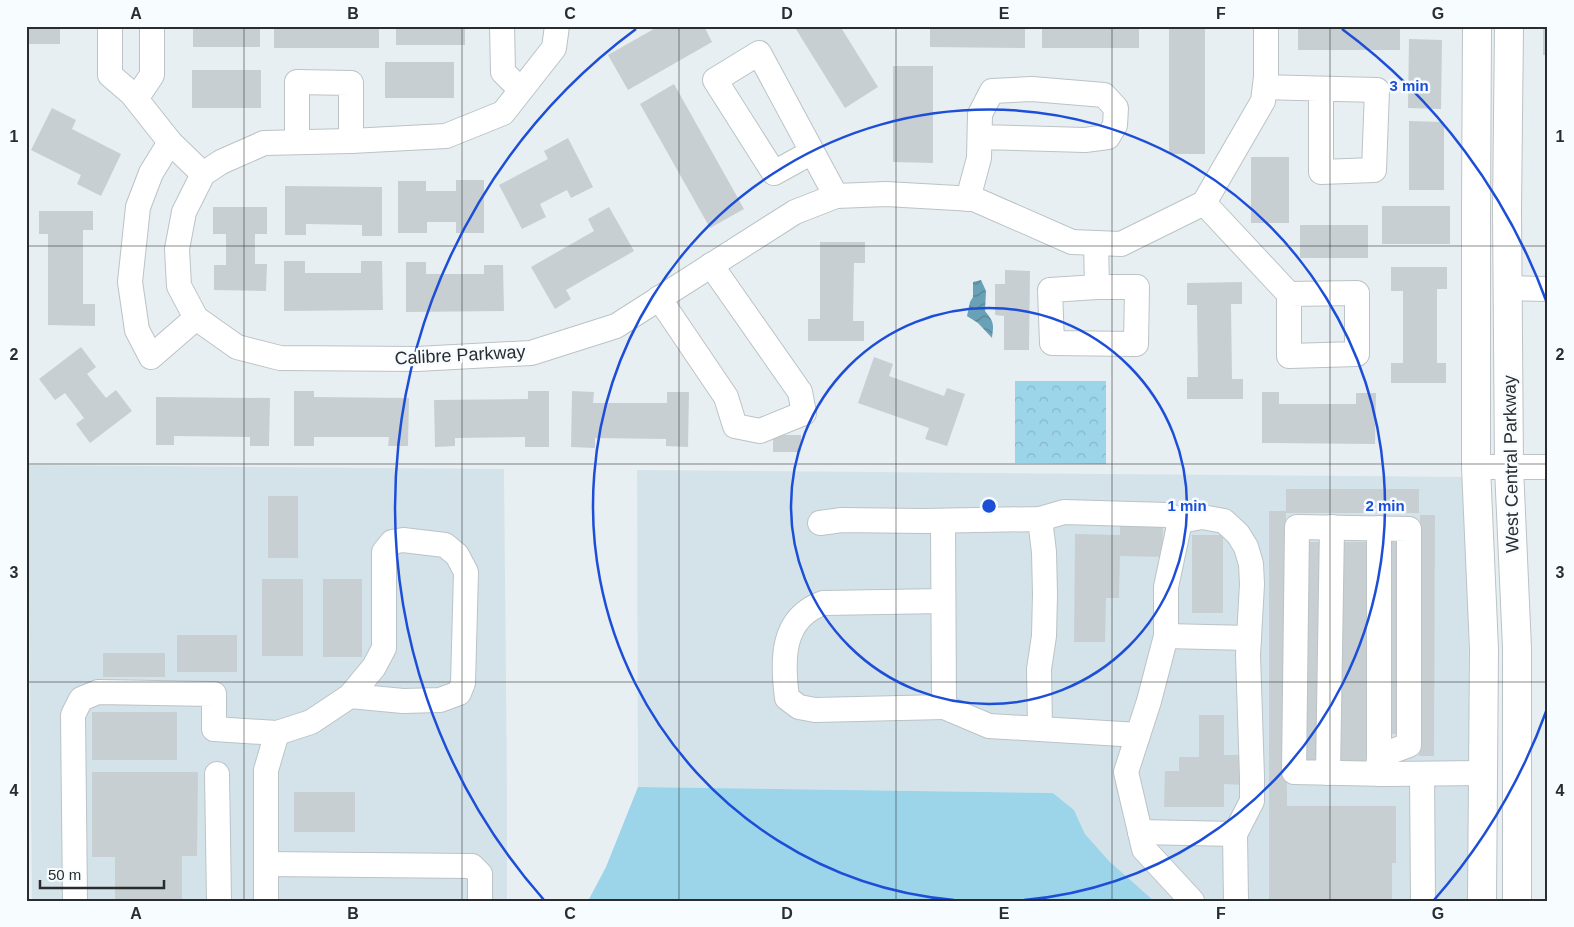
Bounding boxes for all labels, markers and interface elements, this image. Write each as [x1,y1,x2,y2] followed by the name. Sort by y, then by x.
[130,5,142,22] text: A
[347,5,359,22] text: B
[564,5,576,22] text: C
[781,5,793,22] text: D
[999,5,1010,22] text: E
[1216,5,1226,22] text: F
[1432,5,1444,22] text: G
[1389,77,1429,94] text: 3 min
[10,128,19,145] text: 1
[1556,128,1565,145] text: 1
[394,342,526,368] street label: Calibre Parkway
[10,346,19,363] text: 2
[1556,346,1565,363] text: 2
[1499,375,1523,553] street label: West Central Parkway
[980,497,998,515] centre of rings
[1167,497,1207,514] text: 1 min
[1365,497,1405,514] text: 2 min
[10,564,19,581] text: 3
[1556,564,1565,581] text: 3
[10,782,19,799] text: 4
[1556,782,1565,799] text: 4
[40,857,164,889] scale bar
[48,866,81,883] text: 50 m
[130,905,142,922] text: A
[347,905,359,922] text: B
[564,905,576,922] text: C
[781,905,793,922] text: D
[999,905,1010,922] text: E
[1216,905,1226,922] text: F
[1432,905,1444,922] text: G

